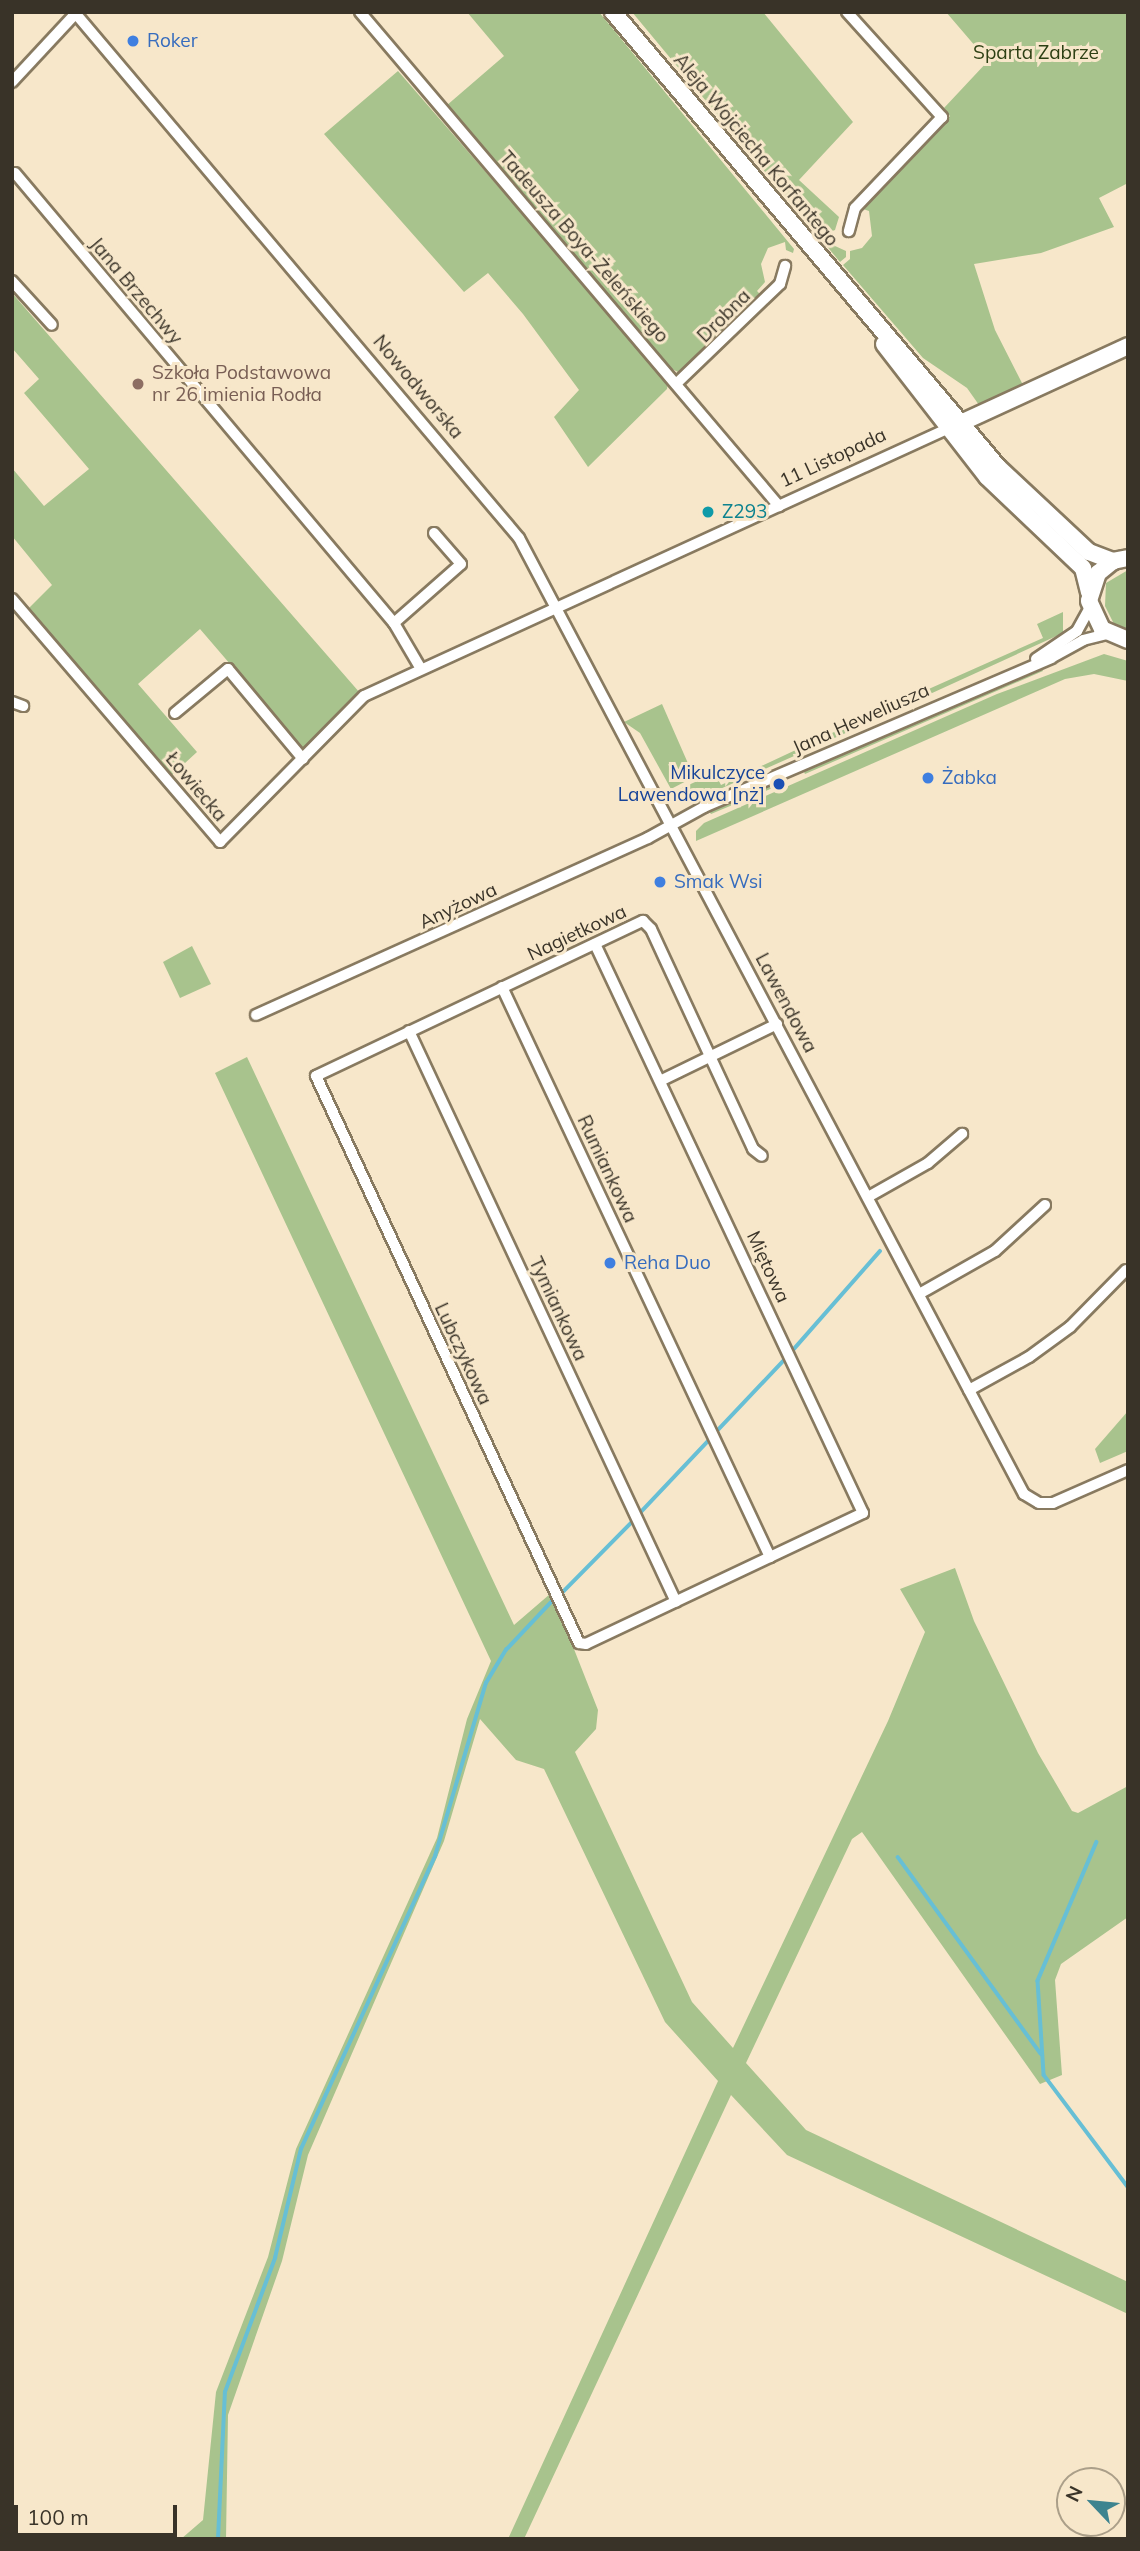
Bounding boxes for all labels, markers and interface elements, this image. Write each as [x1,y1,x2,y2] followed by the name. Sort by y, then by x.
[147,30,198,52] place label: Roker
[125,33,141,49] marker: Roker
[973,42,1099,64] park label: Sparta Zabrze
[669,49,843,251] street label: Aleja Wojciecha Korfantego
[495,147,673,347] street label: Tadeusza Boya-Żeleńskiego
[85,233,187,349] street label: Jana Brzechwy
[693,285,755,347] street label: Drobna
[368,331,468,443] street label: Nowodworska
[152,362,331,406] place label: Szkoła Podstawowa nr 26 imienia Rodła
[130,376,146,392] marker: Szkoła Podstawowa nr 26 imienia Rodła
[776,423,890,493] street label: 11 Listopada
[722,501,768,523] place label: Z293
[700,504,716,520] marker: Z293
[789,679,933,759] street label: Jana Heweliusza
[161,748,231,826] street label: Łowiecka
[618,762,765,806] place label: Mikulczyce Lawendowa [nż]
[942,767,997,789] place label: Żabka
[920,770,936,786] marker: Żabka
[771,776,787,792] marker: Mikulczyce Lawendowa [nż]
[674,871,763,893] place label: Smak Wsi
[652,874,668,890] marker: Smak Wsi
[416,878,500,934] street label: Anyżowa
[524,900,630,966] street label: Nagietkowa
[750,949,822,1057] street label: Lawendowa
[572,1112,642,1226] street label: Rumiankowa
[742,1228,794,1306] street label: Miętowa
[624,1252,711,1274] place label: Reha Duo
[524,1253,592,1365] street label: Tymiankowa
[602,1255,618,1271] marker: Reha Duo
[429,1299,497,1409] street label: Lubczykowa
[1056,2467,1126,2537] north arrow
[1060,2482,1088,2505] text: N
[18,2492,180,2536] scale bar
[27,2504,89,2530] text: 100 m

